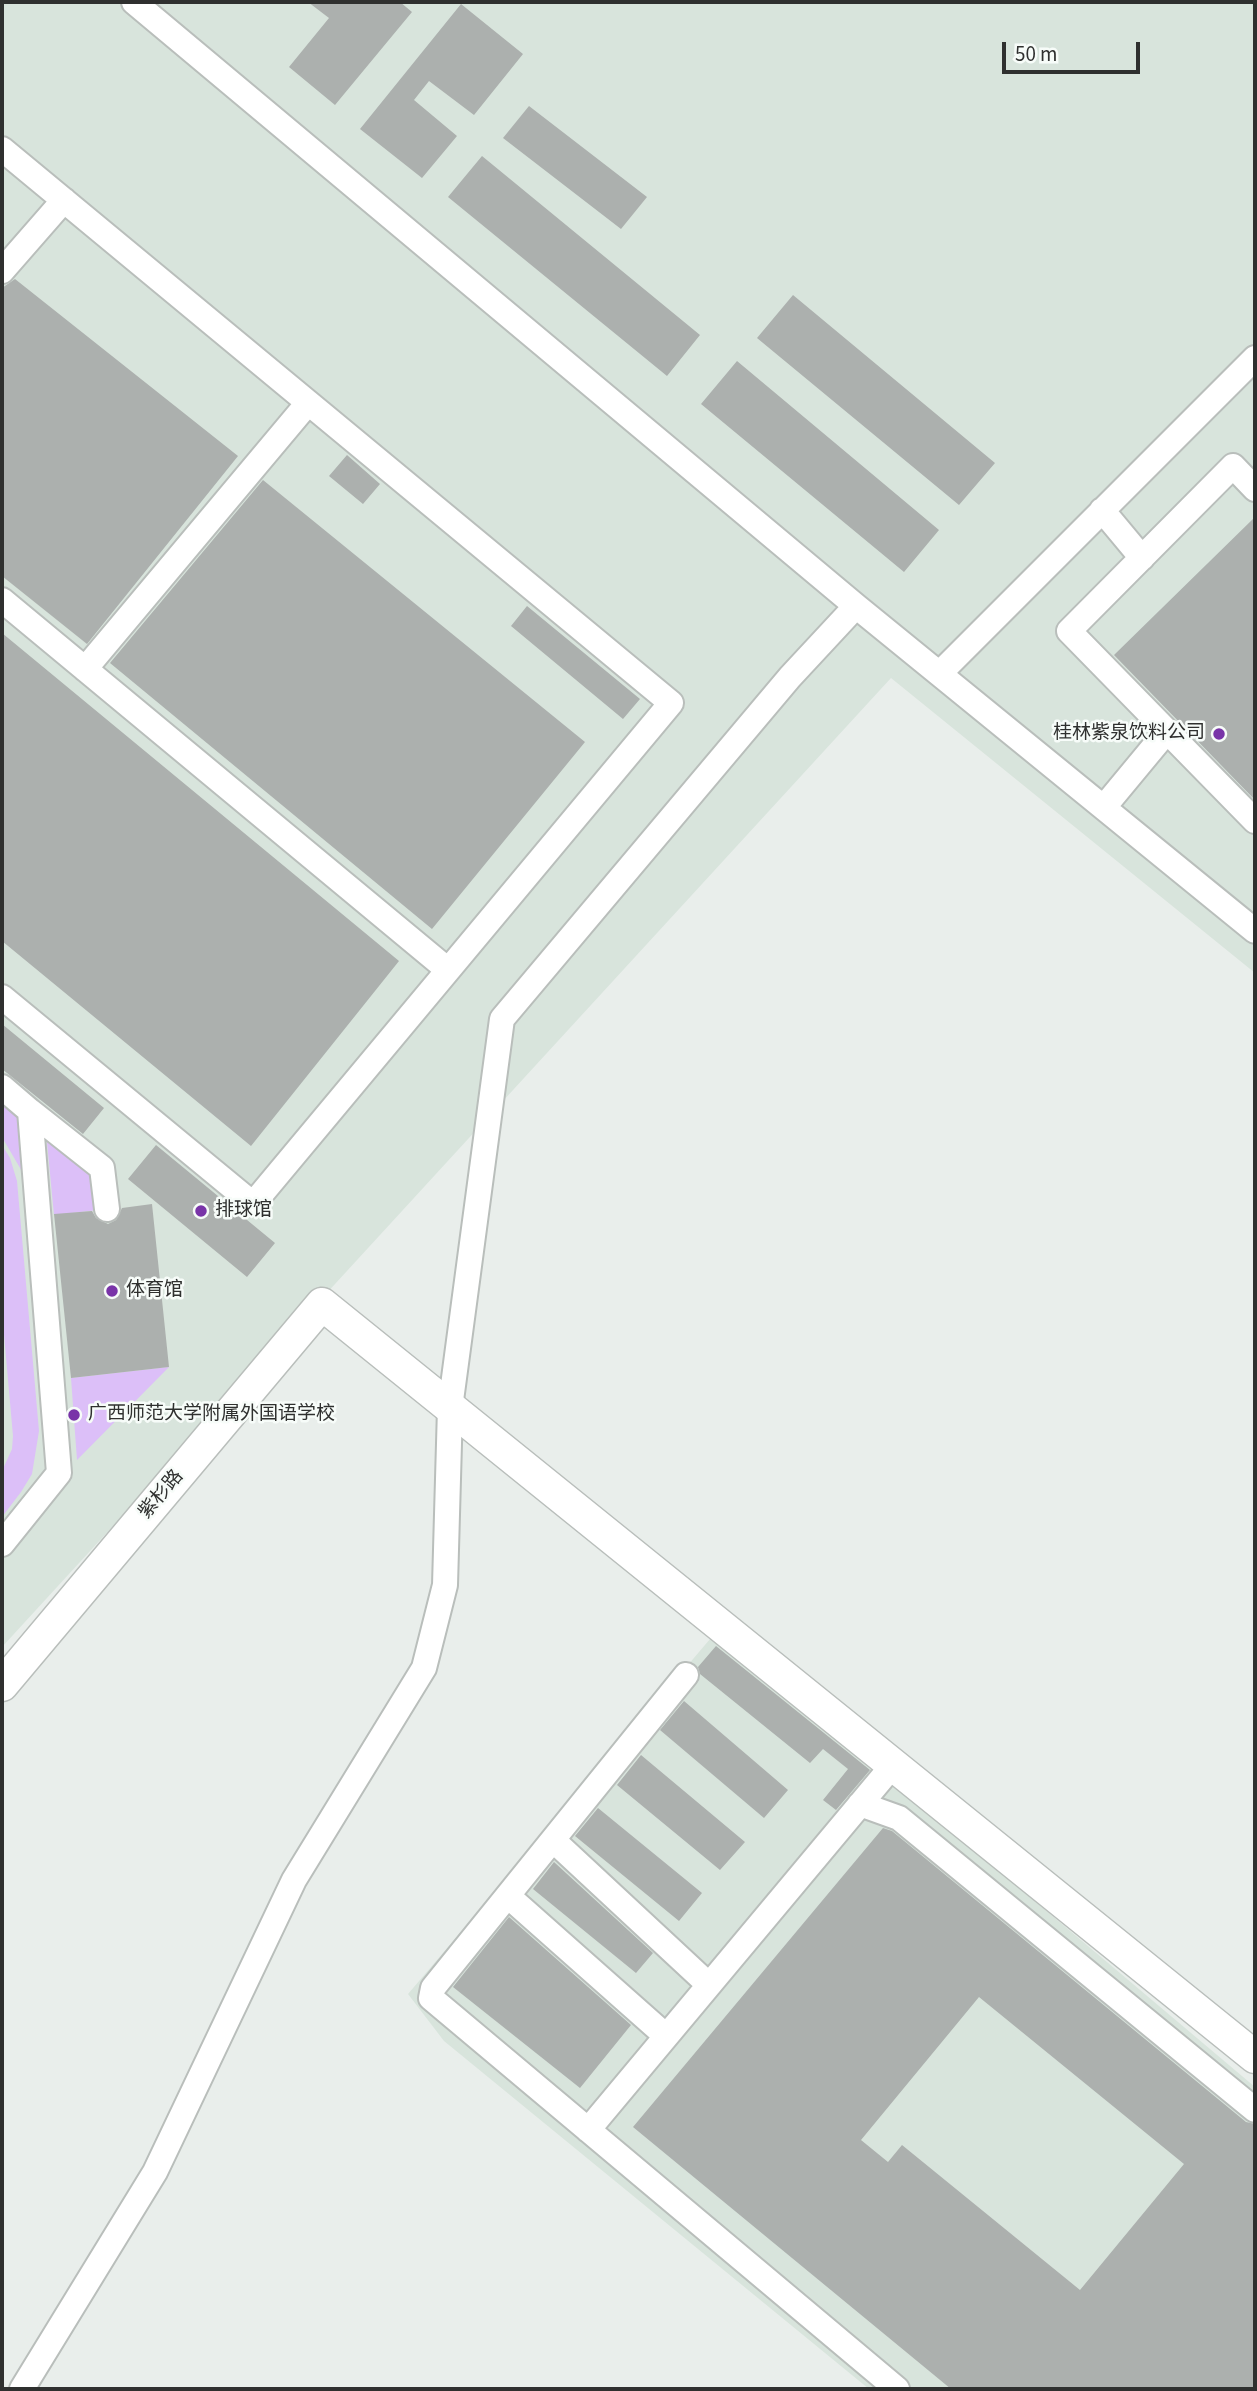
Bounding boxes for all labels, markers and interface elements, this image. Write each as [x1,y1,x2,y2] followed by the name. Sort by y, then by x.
[1005,28,1143,72] scale bar
[1015,39,1057,69] text: 50 m
[1053,723,1205,745] place label: 桂林紫泉饮料公司
[1211,726,1227,742] marker: 桂林紫泉饮料公司
[215,1200,272,1222] place label: 排球馆
[193,1203,209,1219] marker: 排球馆
[126,1280,183,1302] place label: 体育馆
[104,1283,120,1299] marker: 体育馆
[88,1404,335,1426] place label: 广西师范大学附属外国语学校
[66,1407,82,1423] marker: 广西师范大学附属外国语学校
[135,1466,189,1524] street label: 紫杉路

